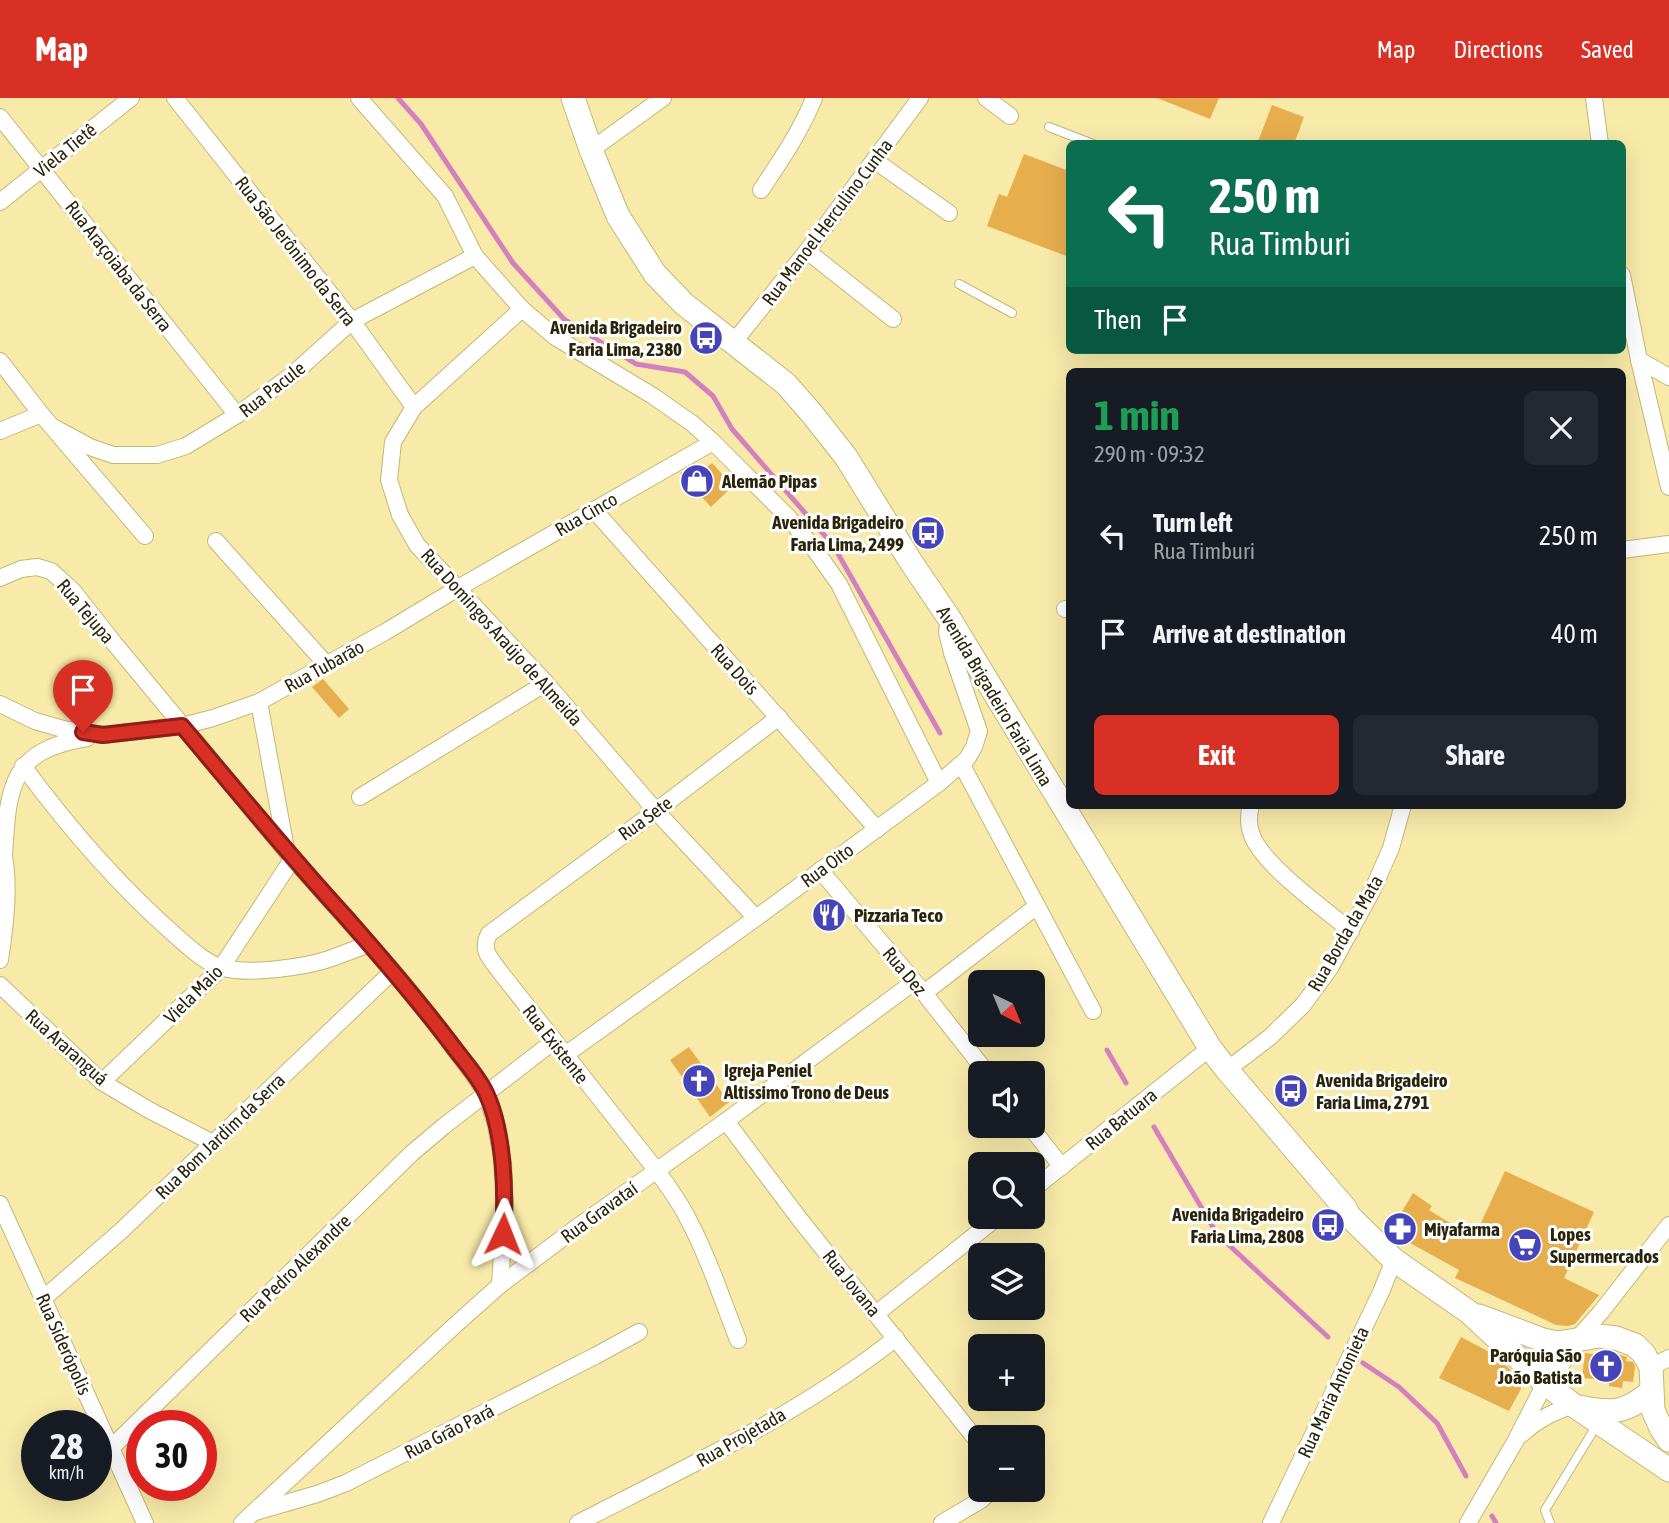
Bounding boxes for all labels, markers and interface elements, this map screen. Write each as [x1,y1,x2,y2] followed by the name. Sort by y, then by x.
[35,30,88,68] text: Map
[1377,36,1415,63] text: Map
[1453,36,1543,63] text: Directions
[1581,36,1634,63] text: Saved
[29,118,101,182] street label: Viela Tietê
[757,134,897,310] street label: Rua Manoel Herculino Cunha
[1209,167,1320,223] text: 250 m
[1094,168,1185,259] icon: left
[231,172,361,330] street label: Rua São Jerônimo da Serra
[61,196,177,336] street label: Rua Araçoiaba da Serra
[1209,225,1351,262] text: Rua Timburi
[1156,301,1194,339] icon: arrive
[1094,305,1142,335] text: Then
[549,316,682,360] place label: Avenida Brigadeiro Faria Lima, 2380
[687,319,725,357] bus stop icon: Avenida Brigadeiro Faria Lima, 2380
[235,356,309,422] street label: Rua Pacule
[1094,391,1180,439] text: 1 min
[1524,391,1598,465] button: close
[1094,441,1205,467] text: 290 m · 09:32
[678,462,716,500] shop icon: Alemão Pipas
[721,470,817,492] place label: Alemão Pipas
[551,487,621,541] street label: Rua Cinco
[1153,508,1233,538] text: Turn left
[771,511,904,555] place label: Avenida Brigadeiro Faria Lima, 2499
[909,514,947,552] bus stop icon: Avenida Brigadeiro Faria Lima, 2499
[1094,517,1132,555] icon: left
[1539,521,1598,551] text: 250 m
[1153,538,1255,564] text: Rua Timburi
[417,544,587,730] street label: Rua Domingos Araújo de Almeida
[53,574,119,648] street label: Rua Tejupa
[932,602,1058,790] street label: Avenida Brigadeiro Faria Lima
[1094,615,1132,653] icon: arrive
[1153,619,1346,649] text: Arrive at destination
[1551,619,1598,649] text: 40 m
[280,635,368,697] street label: Rua Tubarão
[706,639,764,699] street label: Rua Dois
[53,660,113,732] pin
[64,671,102,709] icon: arrive
[1094,715,1339,795] button: Exit
[1353,715,1598,795] button: Share
[614,791,676,845] street label: Rua Sete
[796,838,858,891] street label: Rua Oito
[1303,871,1387,995] street label: Rua Borda da Mata
[810,896,848,934] restaurant icon: Pizzaria Teco
[854,904,943,926] place label: Pizzaria Teco
[879,942,932,1000] street label: Rua Dez
[159,960,227,1028] street label: Viela Maio
[968,970,1045,1046] north arrow
[968,970,1045,1502] map controls
[518,1000,594,1088] street label: Rua Existente
[21,1004,113,1090] street label: Rua Araranguá
[723,1059,889,1103] place label: Igreja Peniel Altissimo Trono de Deus
[968,1061,1045,1138] button: sound
[680,1062,718,1100] church icon: Igreja Peniel Altissimo Trono de Deus
[151,1069,289,1203] street label: Rua Bom Jardim da Serra
[1315,1069,1448,1113] place label: Avenida Brigadeiro Faria Lima, 2791
[1272,1072,1310,1110] bus stop icon: Avenida Brigadeiro Faria Lima, 2791
[1081,1084,1161,1154] street label: Rua Batuara
[968,1152,1045,1229] button: search
[556,1177,642,1247] street label: Rua Gravataí
[466,1197,540,1271] position arrow
[1171,1203,1304,1247] place label: Avenida Brigadeiro Faria Lima, 2808
[1309,1206,1347,1244] bus stop icon: Avenida Brigadeiro Faria Lima, 2808
[235,1210,355,1326] street label: Rua Pedro Alexandre
[1381,1210,1419,1248] pharmacy icon: Miyafarma
[1424,1218,1500,1240] place label: Miyafarma
[1550,1223,1659,1267] place label: Lopes Supermercados
[1506,1226,1544,1264] supermarket icon: Lopes Supermercados
[968,1243,1045,1320] button: layers
[818,1245,886,1321] street label: Rua Jovana
[32,1290,96,1398] street label: Rua Siderópolis
[1293,1323,1373,1461] street label: Rua Maria Antonieta
[968,1334,1045,1411] button: +
[1490,1344,1582,1388] place label: Paróquia São João Batista
[1587,1347,1625,1385] church icon: Paróquia São João Batista
[401,1399,497,1463] street label: Rua Grão Pará
[693,1403,789,1471] street label: Rua Projetada
[126,1410,217,1501] speed limit sign: 30
[968,1425,1045,1502] button: −
[50,1426,83,1466] text: 28
[49,1462,84,1483] text: km/h

